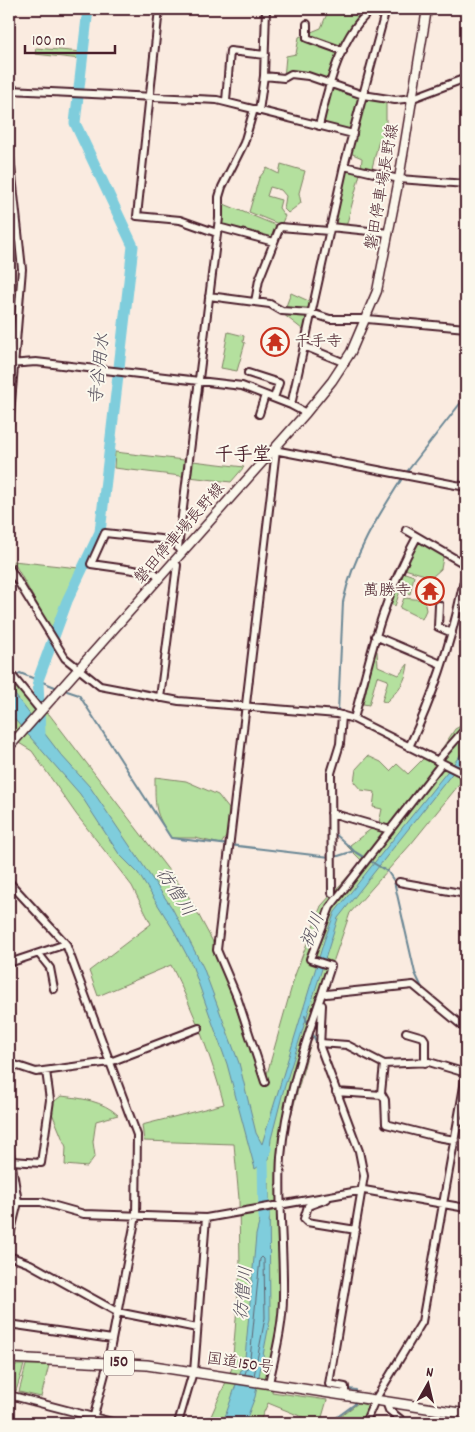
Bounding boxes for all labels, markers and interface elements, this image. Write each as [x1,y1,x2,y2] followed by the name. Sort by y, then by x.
[25,22,115,54] scale bar
[32,31,65,53] text: 100 m
[361,122,405,252] street label: 磐田停車場長野線
[260,327,290,357] temple icon: 千手寺
[294,331,342,354] place label: 千手寺
[85,332,117,406] water label: 寺谷用水
[214,443,272,470] district label: 千手堂
[129,478,231,590] street label: 磐田停車場長野線
[415,576,445,606] temple icon: 萬勝寺
[363,580,411,603] place label: 萬勝寺
[149,864,199,922] water label: 彷僧川
[296,910,332,952] water label: 祝川
[230,1265,260,1321] water label: 彷僧川
[205,1348,275,1380] street label: 国道150号
[104,1350,134,1376] road number: 150
[402,1360,452,1410] north arrow
[425,1363,434,1384] text: N

